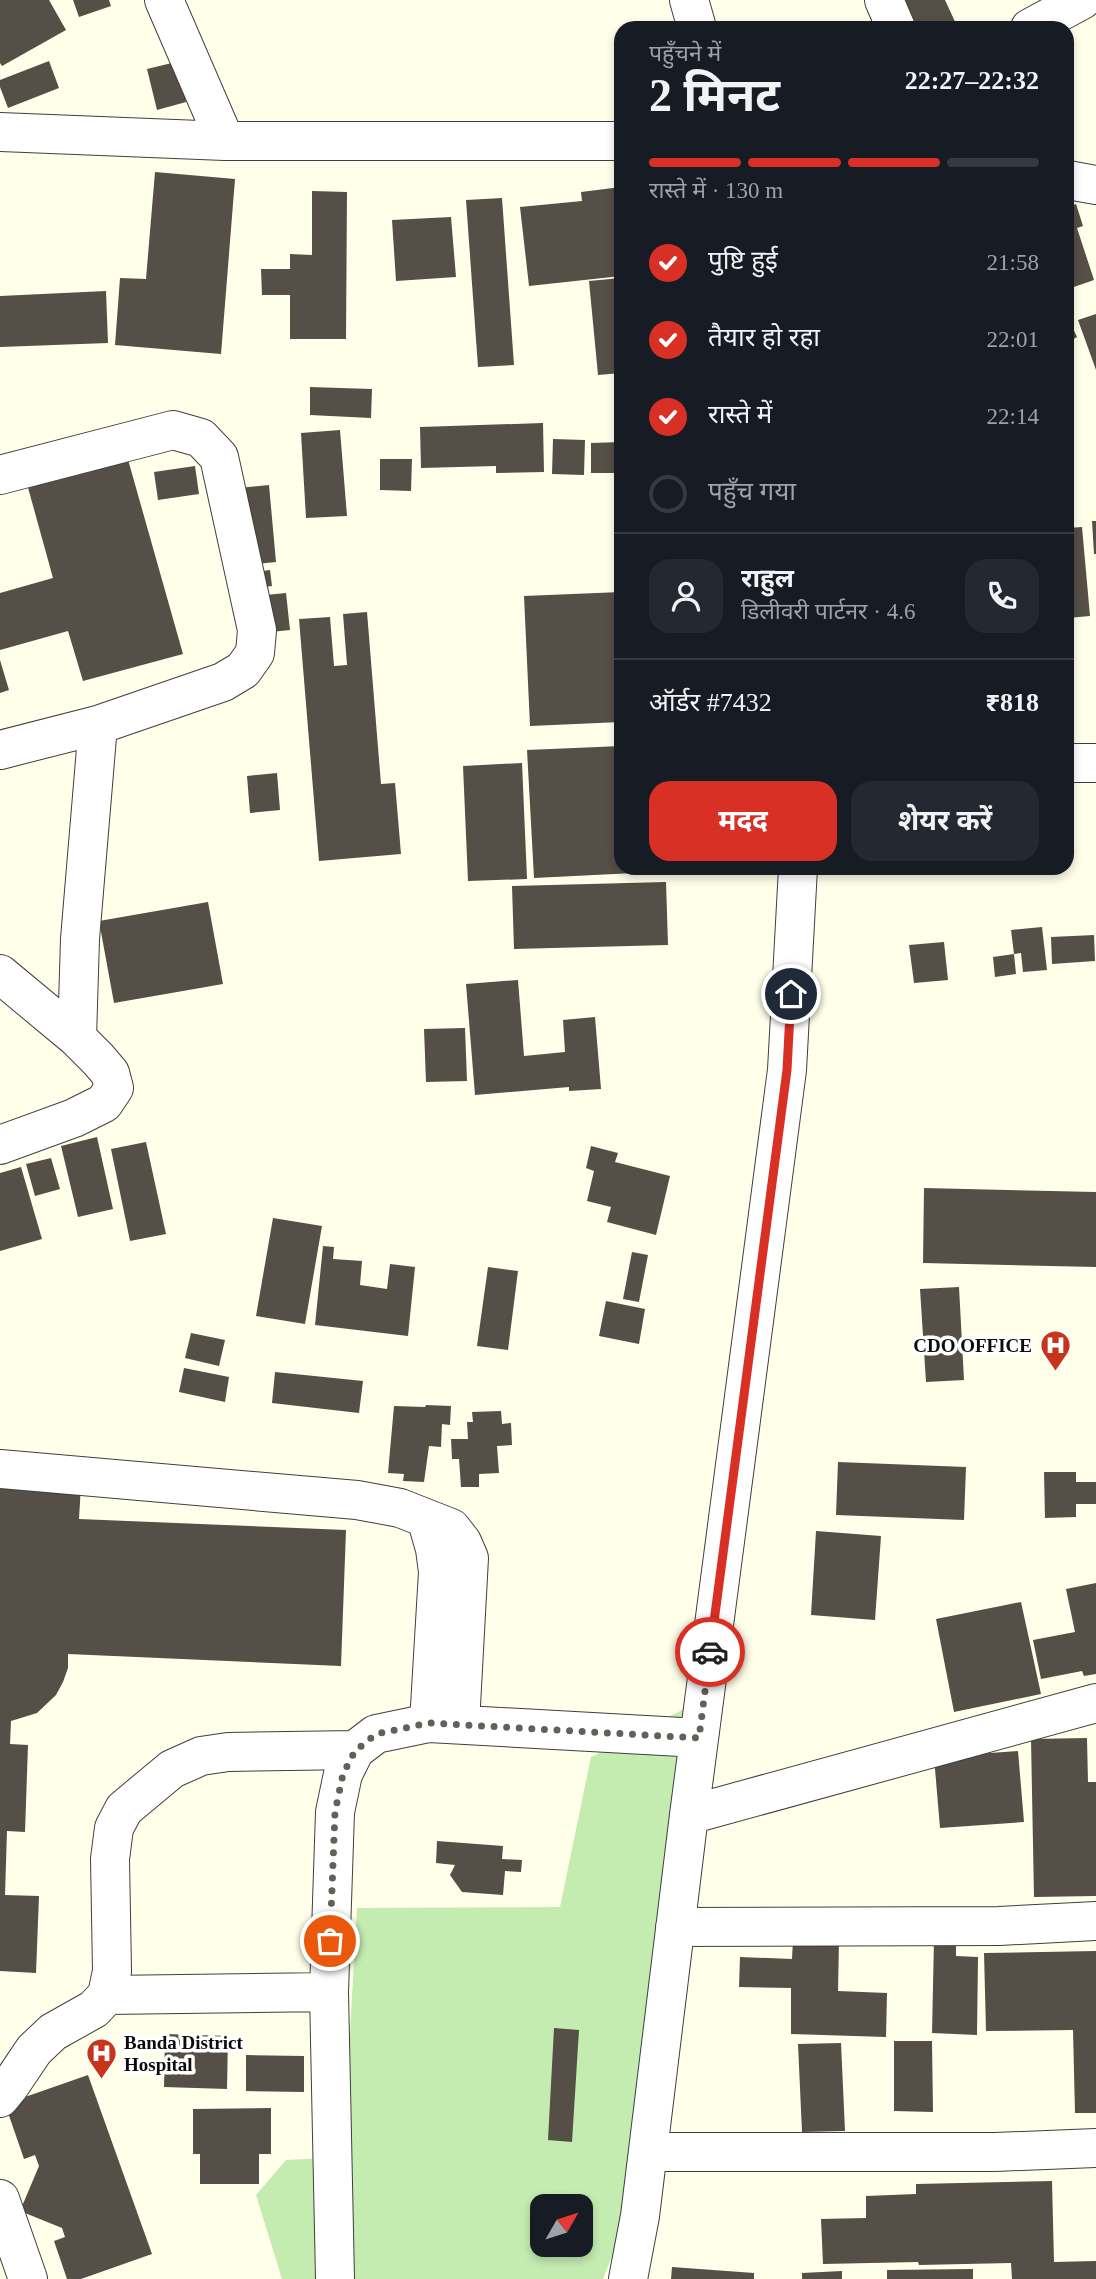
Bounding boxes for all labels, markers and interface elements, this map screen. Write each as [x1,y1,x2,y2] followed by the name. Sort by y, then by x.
[649,41,721,66] text: पहुँचने में
[905,66,1039,95] text: 22:27–22:32
[649,70,780,121] text: 2 मिनट
[649,178,783,203] text: रास्ते में · 130 m
[649,244,687,282] icon: check
[708,246,778,275] text: पुष्टि हुई
[987,250,1039,275] text: 21:58
[649,321,687,359] icon: check
[708,323,820,352] text: तैयार हो रहा
[987,327,1039,352] text: 22:01
[649,398,687,436] icon: check
[708,400,772,429] text: रास्ते में
[987,404,1039,429] text: 22:14
[708,477,796,506] text: पहुँच गया
[649,559,723,633] button: person
[965,559,1039,633] button: phone
[741,564,794,593] text: राहुल
[741,599,915,624] text: डिलीवरी पार्टनर · 4.6
[649,688,772,717] text: ऑर्डर #7432
[985,688,1039,717] text: ₹818
[649,781,837,861] button: मदद
[851,781,1039,861] button: शेयर करें
[761,964,821,1024] pin
[772,975,810,1013] icon: home
[1038,1328,1072,1372] hospital icon: CDO OFFICE
[913,1335,1032,1356] place label: CDO OFFICE
[675,1617,745,1687] courier
[691,1633,729,1671] icon: car
[300,1911,360,1971] pin
[311,1922,349,1960] icon: bag
[124,2032,243,2075] place label: Banda District Hospital
[84,2036,118,2080] hospital icon: Banda District Hospital
[530,2194,593,2258] north arrow
[530,2194,593,2257] map controls

